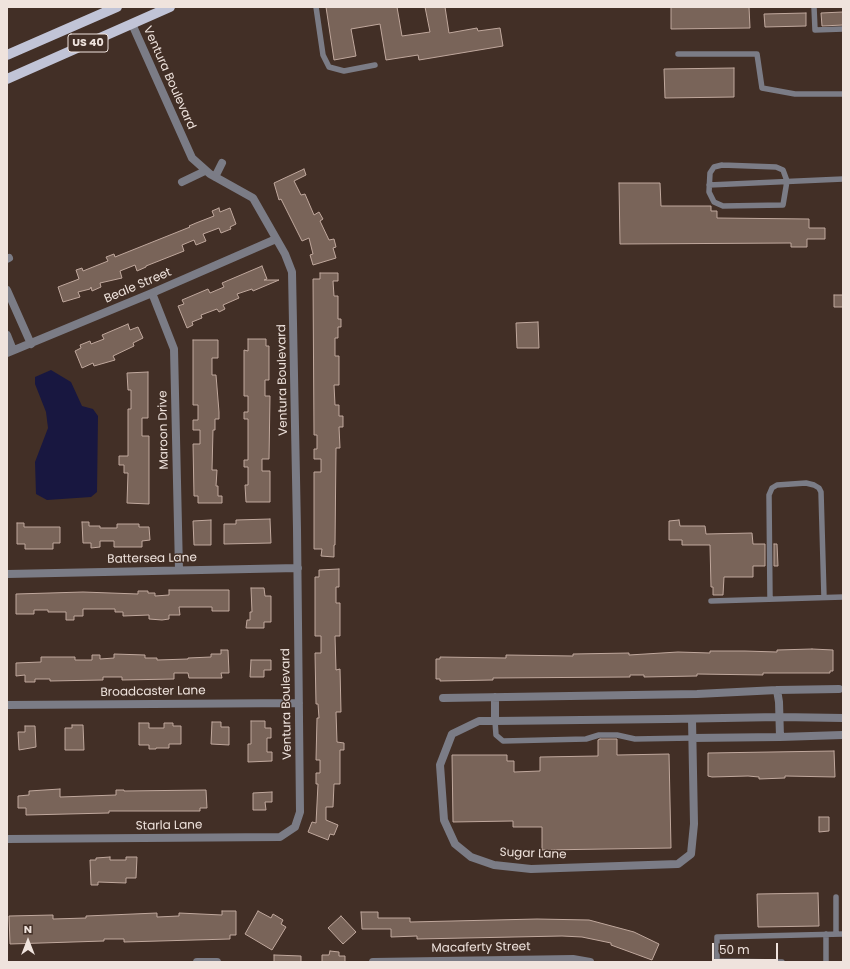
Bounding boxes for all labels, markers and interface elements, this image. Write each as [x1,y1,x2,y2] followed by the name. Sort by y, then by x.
[140,24,198,132] street label: Ventura Boulevard
[68,34,108,52] road number: US 40
[102,265,174,307] street label: Beale Street
[275,324,291,436] street label: Ventura Boulevard
[156,390,172,470] street label: Maroon Drive
[107,551,197,567] street label: Battersea Lane
[279,648,295,760] street label: Ventura Boulevard
[100,684,206,700] street label: Broadcaster Lane
[136,818,202,834] street label: Starla Lane
[499,846,567,862] street label: Sugar Lane
[8,921,48,961] north arrow
[24,921,32,937] text: N
[714,935,780,961] scale bar
[431,940,531,956] street label: Macaferty Street
[719,941,750,958] text: 50 m

